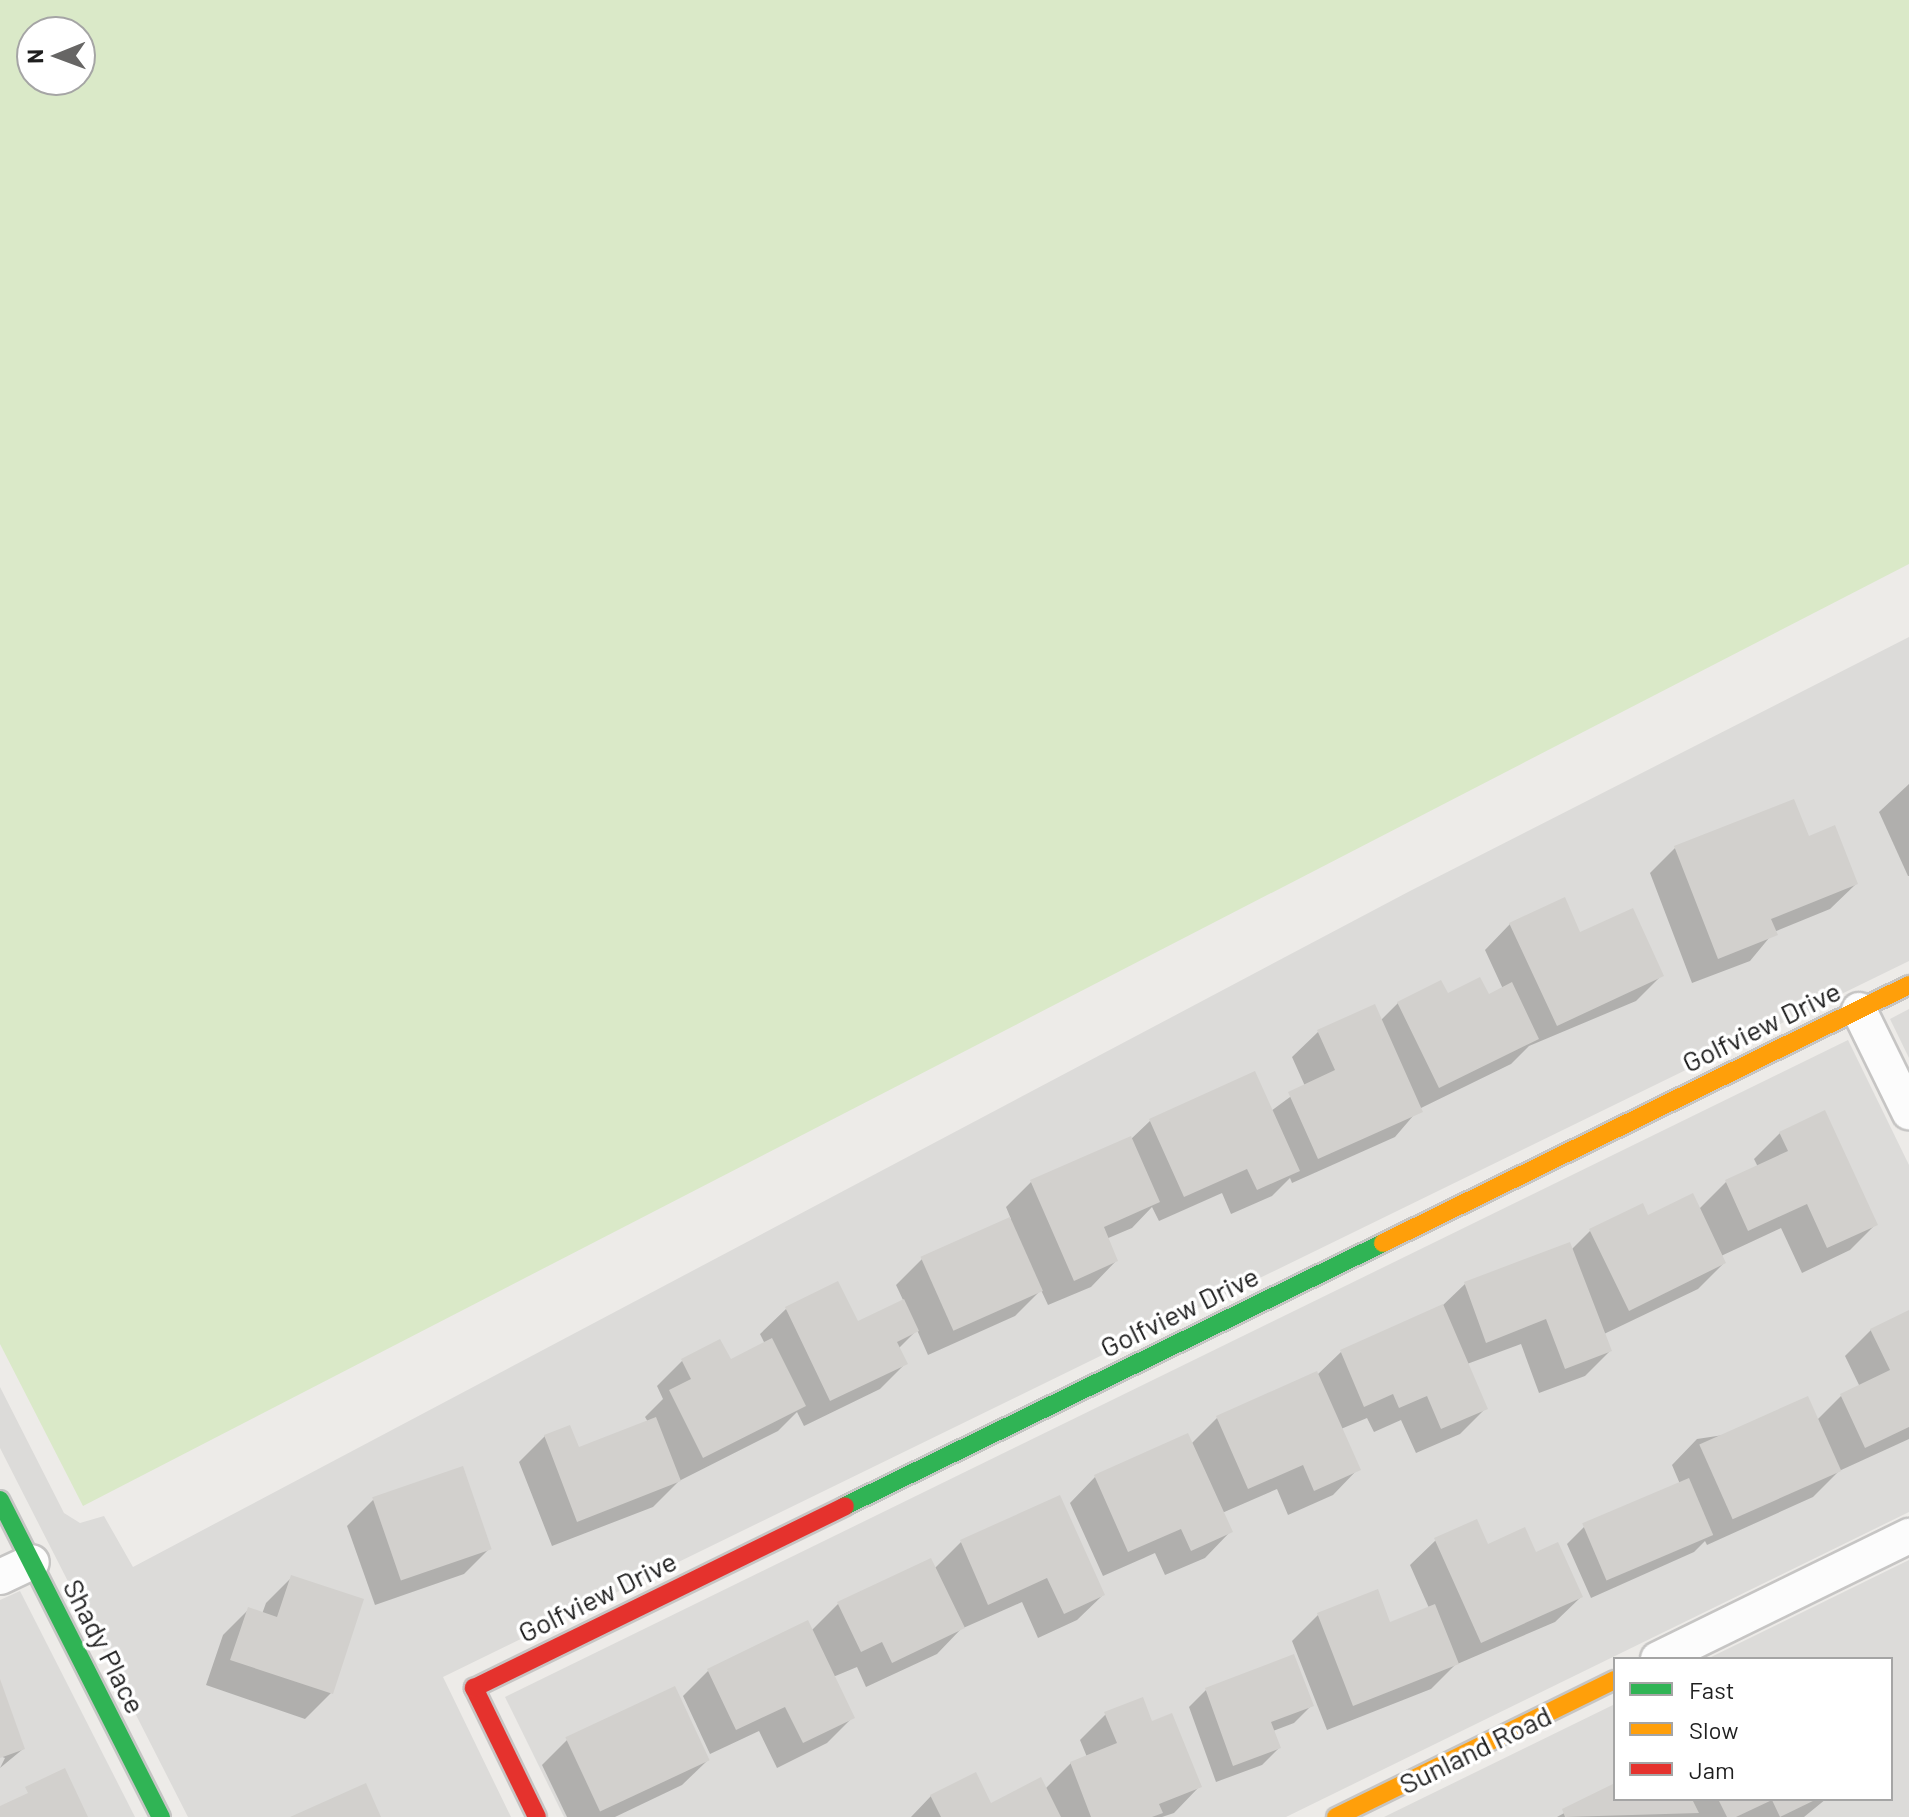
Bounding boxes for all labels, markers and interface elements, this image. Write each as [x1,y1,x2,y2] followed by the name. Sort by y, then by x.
[16,16,96,96] north arrow
[21,49,47,64] text: N
[1676,973,1846,1079] street label: Golfview Drive
[1094,1258,1264,1364] street label: Golfview Drive
[512,1543,682,1649] street label: Golfview Drive
[57,1573,153,1719] street label: Shady Place
[1613,1657,1893,1801] legend
[1689,1675,1734,1704] text: Fast
[1394,1698,1556,1800] street label: Sunland Road
[1689,1715,1738,1744] text: Slow
[1689,1755,1735,1784] text: Jam

